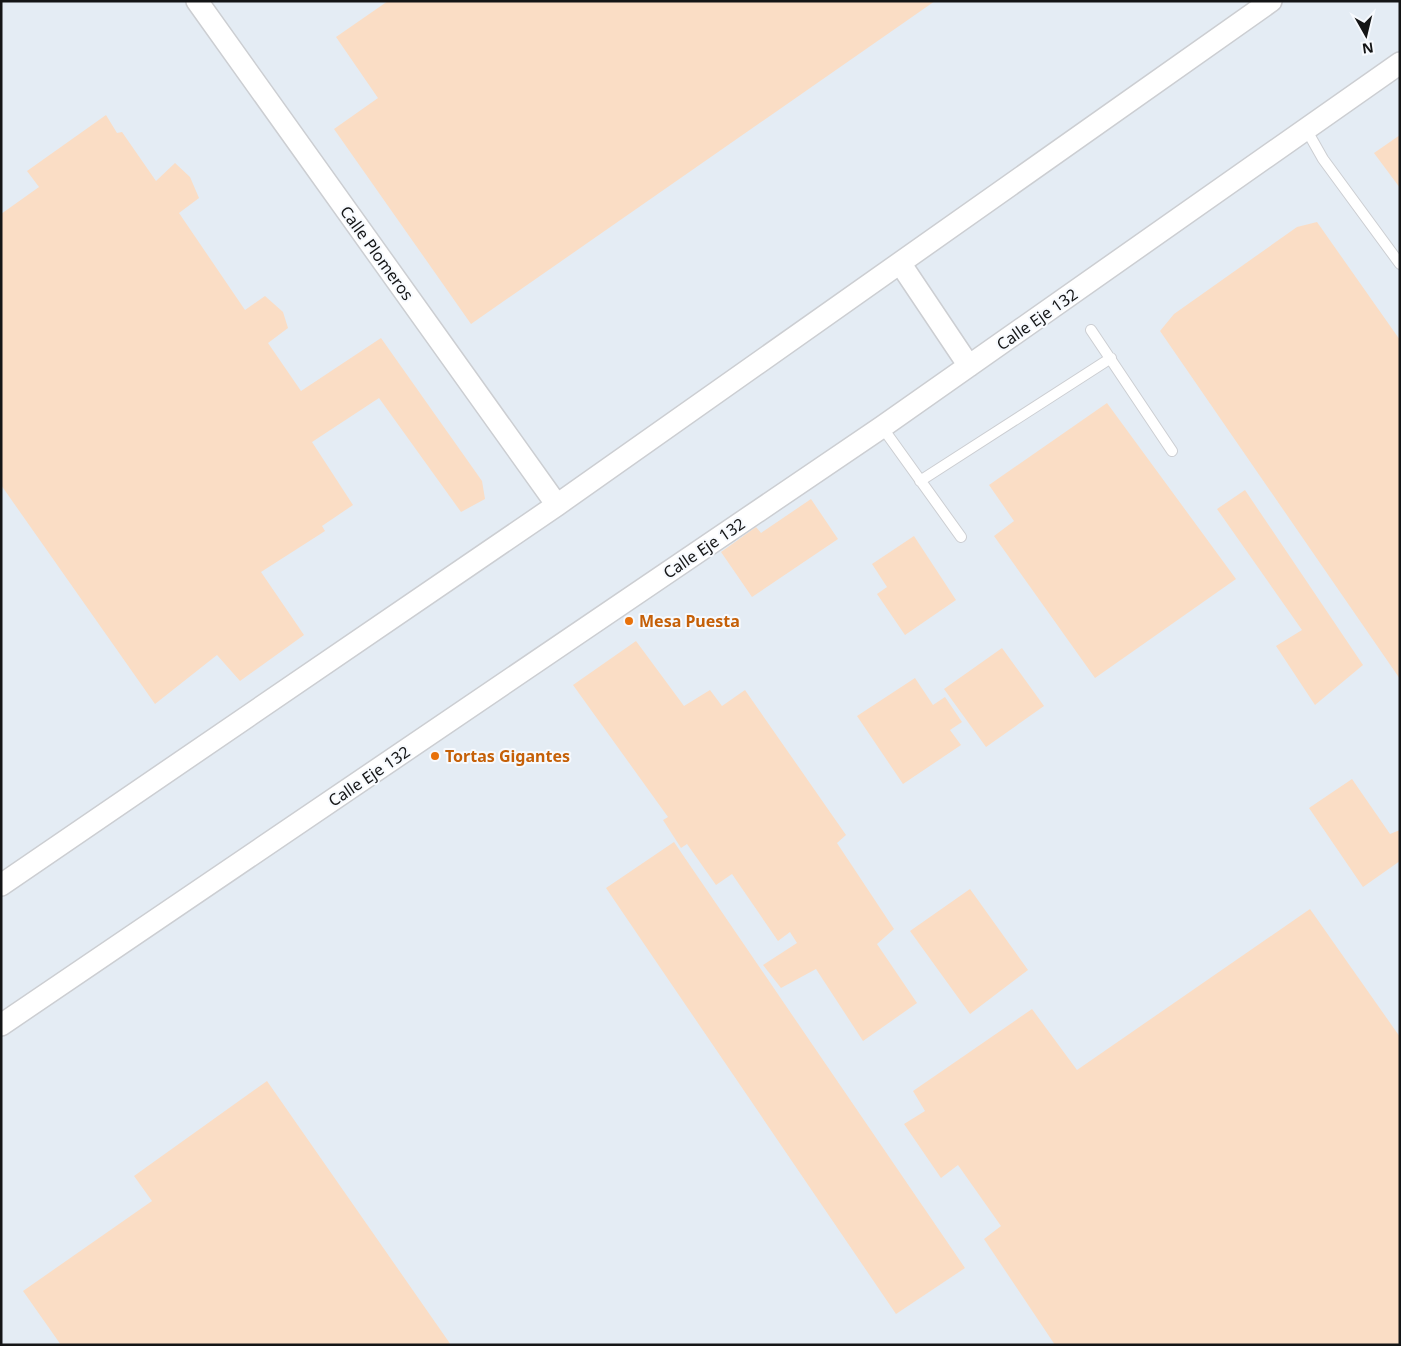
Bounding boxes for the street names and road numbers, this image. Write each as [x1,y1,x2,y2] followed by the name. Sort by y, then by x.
[335,201,419,305] street label: Calle Plomeros
[992,283,1082,355] street label: Calle Eje 132
[659,513,749,583] street label: Calle Eje 132
[324,741,414,811] street label: Calle Eje 132

